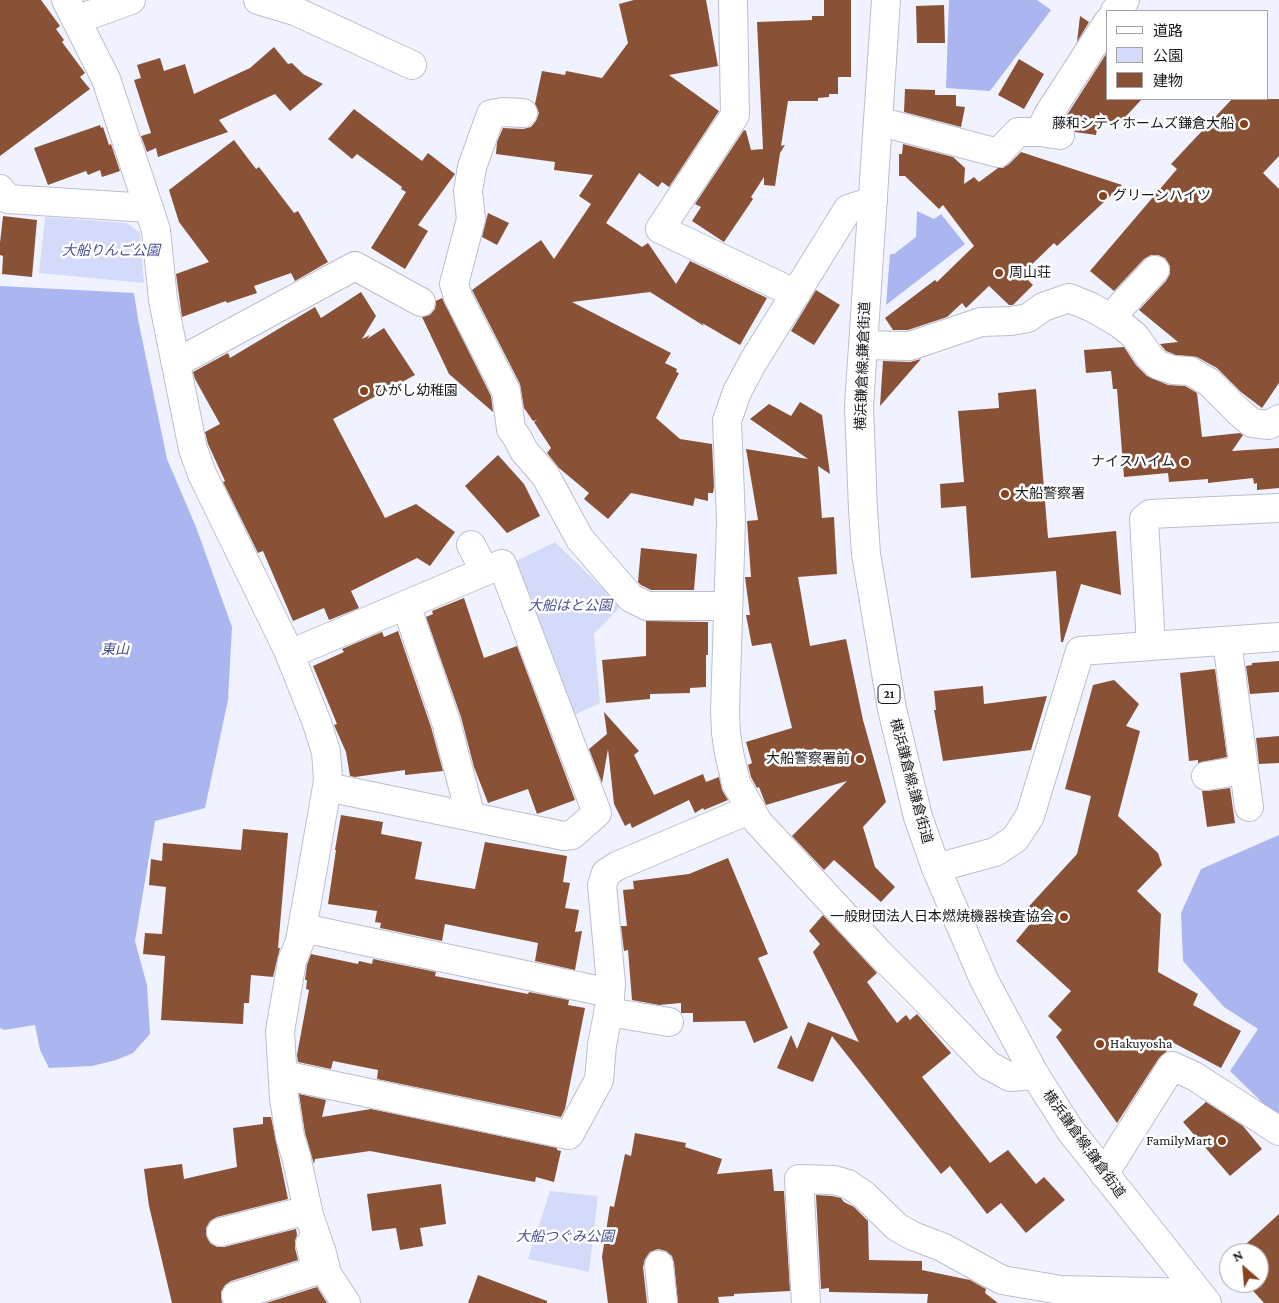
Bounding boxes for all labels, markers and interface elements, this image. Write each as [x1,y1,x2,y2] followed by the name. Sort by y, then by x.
[1106,10,1269,100] legend
[1153,23,1183,39] text: 道路
[1153,48,1183,64] text: 公園
[1153,73,1183,89] text: 建物
[1052,116,1234,132] place label: 藤和シティホームズ鎌倉大船
[1238,118,1250,130] marker: 藤和シティホームズ鎌倉大船
[1113,188,1211,204] place label: グリーンハイツ
[1097,190,1109,202] marker: グリーンハイツ
[62,243,160,259] park label: 大船りんご公園
[1009,265,1051,281] place label: 周山荘
[993,267,1005,279] marker: 周山荘
[852,301,874,431] street label: 横浜鎌倉線;鎌倉街道
[374,383,458,399] place label: ひがし幼稚園
[358,385,370,397] marker: ひがし幼稚園
[1091,454,1175,470] place label: ナイスハイム
[1179,456,1191,468] marker: ナイスハイム
[1015,486,1085,502] place label: 大船警察署
[999,488,1011,500] marker: 大船警察署
[528,598,612,614] park label: 大船はと公園
[101,642,129,658] park label: 東山
[878,684,900,704] road number: 21
[886,716,936,846] street label: 横浜鎌倉線;鎌倉街道
[766,751,850,767] place label: 大船警察署前
[854,753,866,765] marker: 大船警察署前
[830,909,1054,925] place label: 一般財団法人日本燃焼機器検査協会
[1058,911,1070,923] marker: 一般財団法人日本燃焼機器検査協会
[1110,1036,1172,1052] place label: Hakuyosha
[1094,1038,1106,1050] marker: Hakuyosha
[1039,1087,1129,1201] street label: 横浜鎌倉線;鎌倉街道
[1146,1133,1212,1149] place label: FamilyMart
[1216,1135,1228,1147] marker: FamilyMart
[516,1229,614,1245] park label: 大船つぐみ公園
[1219,1243,1269,1293] north arrow
[1230,1246,1246,1265] text: N

